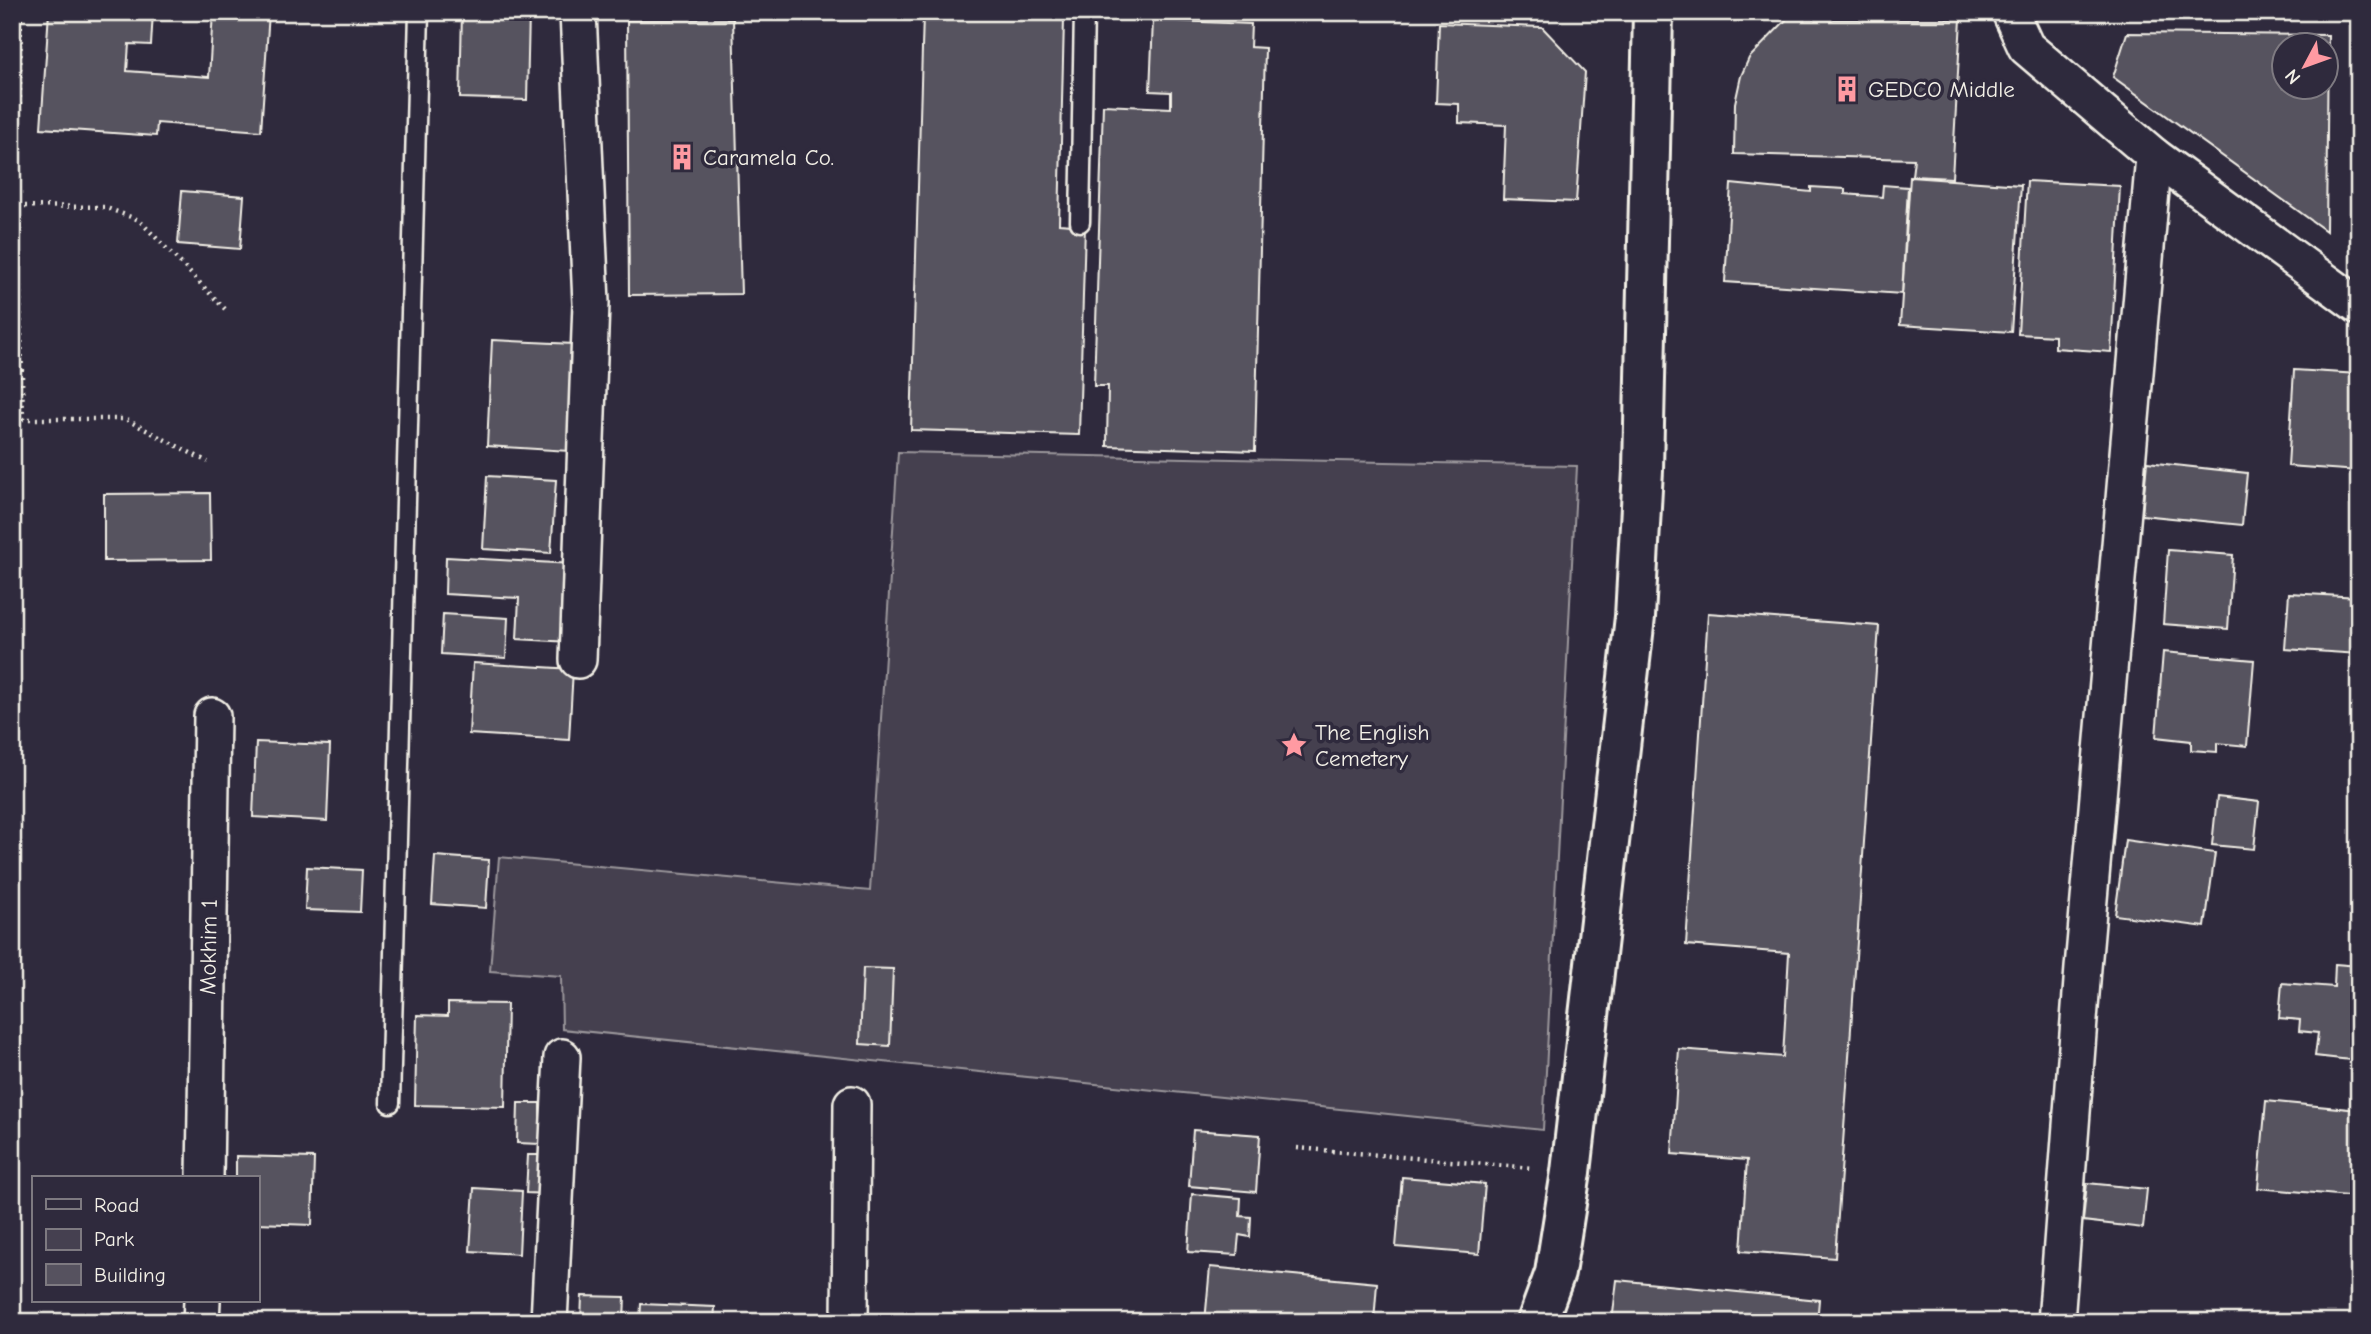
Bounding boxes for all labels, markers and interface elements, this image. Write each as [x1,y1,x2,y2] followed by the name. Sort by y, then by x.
[2270,32,2340,102] north arrow
[2281,65,2305,88] text: N
[1832,74,1862,104] building icon: GEDCO Middle
[1868,76,2015,103] place label: GEDCO Middle
[667,142,697,172] building icon: Caramela Co.
[703,144,834,171] place label: Caramela Co.
[1315,719,1429,772] place label: The English Cemetery
[1279,730,1309,760] place icon: The English Cemetery
[194,899,223,995] street label: Mokhim 1
[32,1176,259,1302] legend
[94,1193,139,1217] text: Road
[94,1227,134,1251] text: Park
[94,1263,166,1287] text: Building

